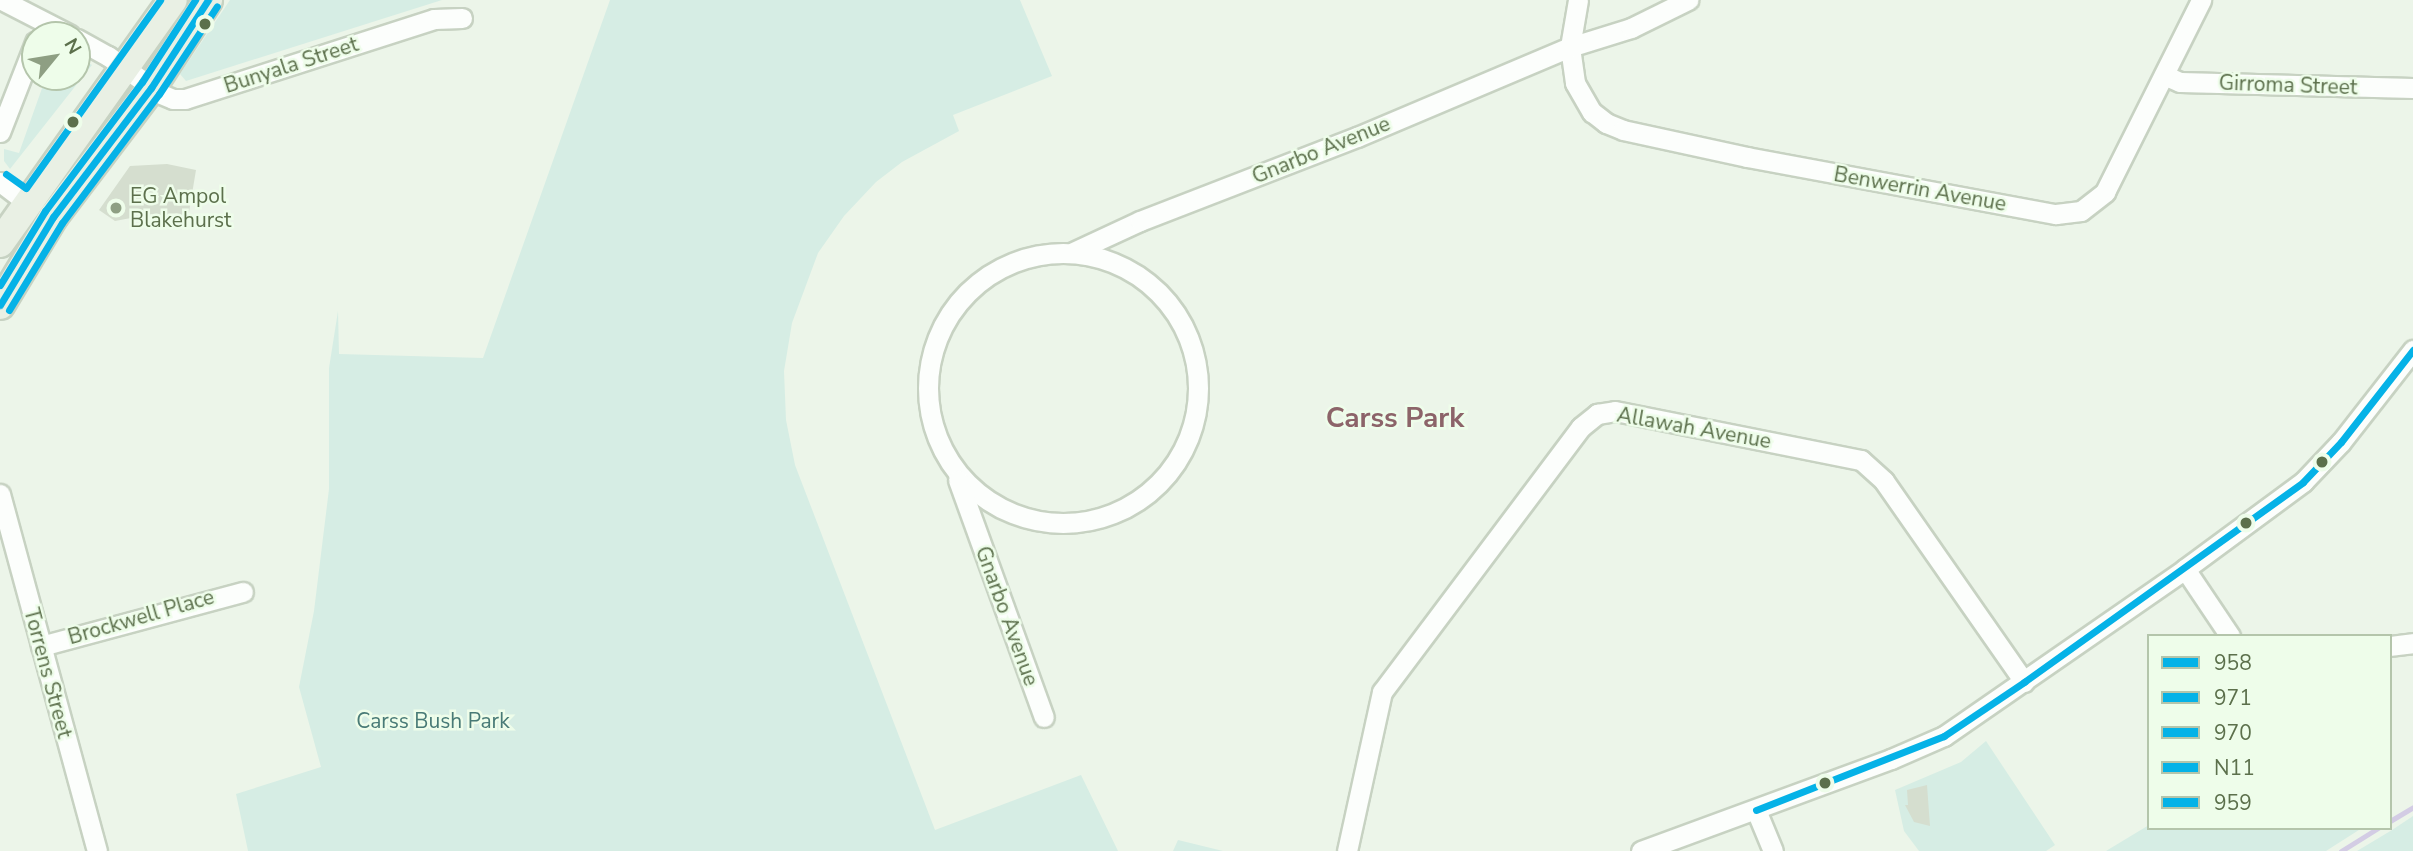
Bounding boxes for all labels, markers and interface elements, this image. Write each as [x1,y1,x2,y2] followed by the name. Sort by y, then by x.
[198,17,212,31] unlabelled marker
[21,21,91,91] north arrow
[221,31,361,99] street label: Bunyala Street
[58,34,87,59] text: N
[2218,70,2358,100] street label: Girroma Street
[1248,111,1394,189] street label: Gnarbo Avenue
[66,115,80,129] unlabelled marker
[1832,161,2008,217] street label: Benwerrin Avenue
[130,183,231,233] place label: EG Ampol Blakehurst
[108,200,124,216] marker: EG Ampol Blakehurst
[1326,401,1464,435] district label: Carss Park
[1615,402,1773,454] street label: Allawah Avenue
[2315,455,2329,469] unlabelled marker
[2239,516,2253,530] unlabelled marker
[970,543,1044,689] street label: Gnarbo Avenue
[65,584,217,650] street label: Brockwell Place
[19,605,77,741] street label: Torrens Street
[2147,634,2392,830] legend
[2214,649,2252,677] text: 958
[2214,684,2252,712] text: 971
[356,708,510,734] park label: Carss Bush Park
[2214,719,2252,747] text: 970
[2214,754,2255,782] text: N11
[1818,776,1832,790] unlabelled marker
[2214,789,2252,817] text: 959

